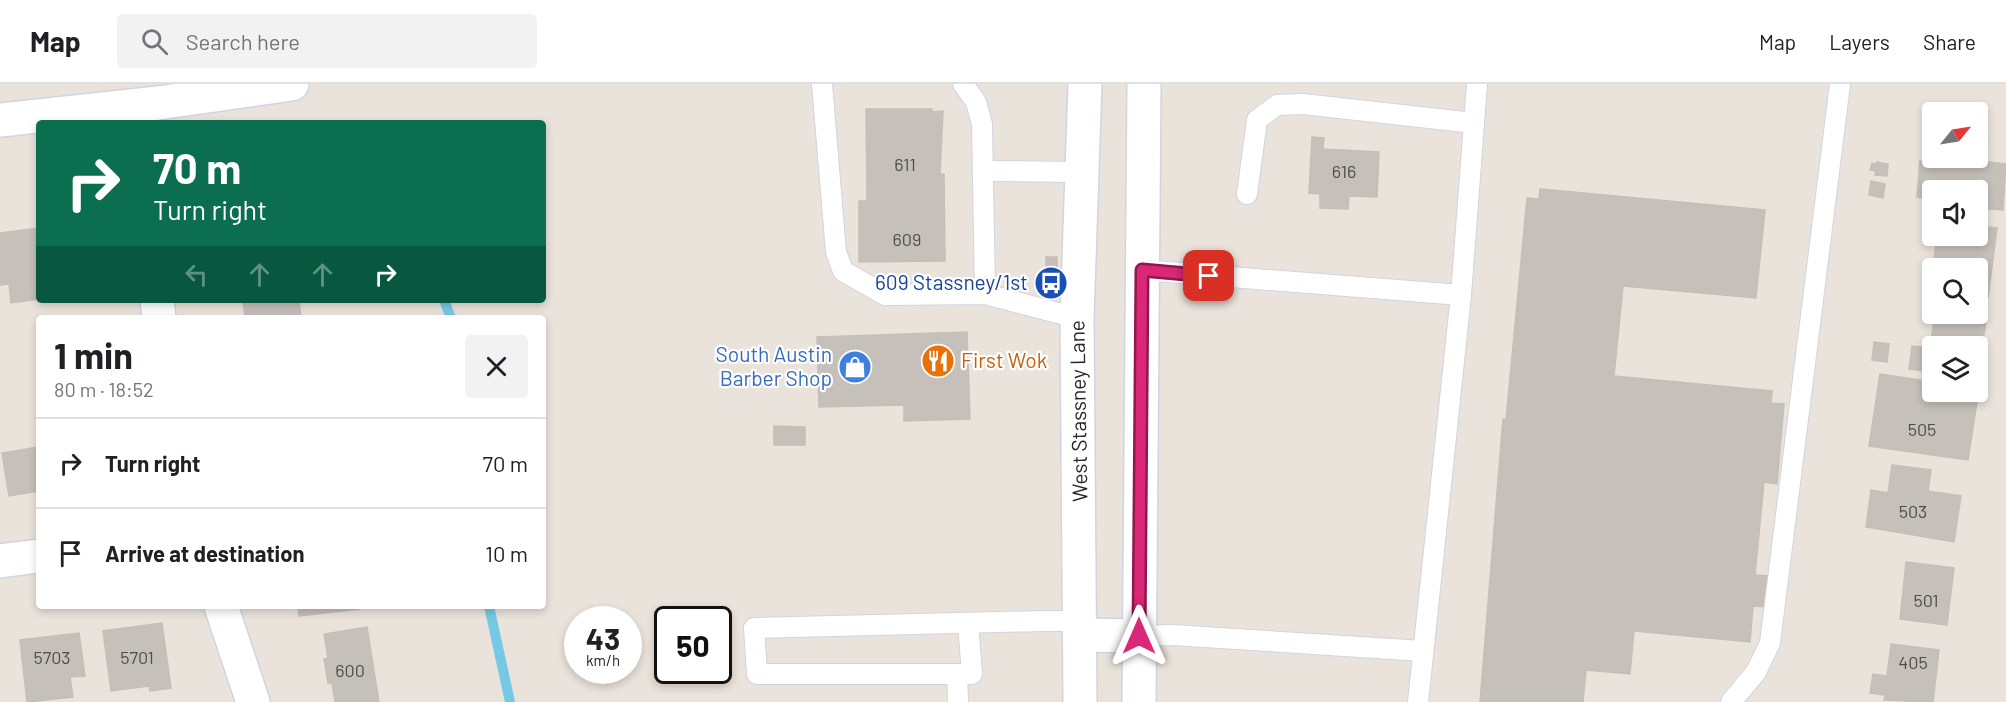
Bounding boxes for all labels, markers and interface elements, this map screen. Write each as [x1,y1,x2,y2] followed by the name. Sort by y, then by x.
[117,14,537,68] search box
[30,24,81,58] text: Map
[138,25,171,58] icon: search
[186,28,300,54] text: Search here
[1759,29,1796,54] text: Map
[1829,29,1890,54] text: Layers
[1923,29,1976,54] text: Share
[1922,102,1988,168] north arrow
[1922,102,1988,402] map controls
[153,142,241,192] text: 70 m
[54,144,132,222] icon: right
[894,153,916,175] house number: 611
[1332,160,1356,182] house number: 616
[1922,180,1988,246] button: sound
[153,193,267,225] text: Turn right
[893,228,921,250] house number: 609
[1183,250,1234,301] pin
[180,258,213,291] icon: left
[243,258,276,291] icon: ahead
[306,258,339,291] icon: ahead
[369,258,402,291] icon: right
[1922,258,1988,324] button: search
[1192,259,1225,292] icon: arrive
[1033,265,1069,301] bus stop icon: 609 Stassney/1st
[875,269,1028,294] place label: 609 Stassney/1st
[1063,320,1092,502] street label: West Stassney Lane
[54,333,133,376] text: 1 min
[465,335,528,398] button: close
[1922,336,1988,402] button: layers
[715,341,832,390] place label: South Austin Barber Shop
[920,343,956,379] restaurant icon: First Wok
[961,347,1047,372] place label: First Wok
[837,349,873,385] shop icon: South Austin Barber Shop
[54,377,154,401] text: 80 m · 18:52
[1908,418,1936,440] house number: 505
[54,447,87,480] icon: right
[105,450,200,476] text: Turn right
[483,450,528,476] text: 70 m
[1899,500,1927,522] house number: 503
[54,537,87,570] icon: arrive
[105,540,304,566] text: Arrive at destination
[485,540,528,566] text: 10 m
[1913,589,1939,611] house number: 501
[1107,604,1171,668] position arrow
[654,606,732,684] speed limit sign: 50
[586,620,620,656] text: 43
[33,646,71,668] house number: 5703
[120,646,154,668] house number: 5701
[586,651,620,669] text: km/h
[1898,651,1928,673] house number: 405
[335,659,365,681] house number: 600

